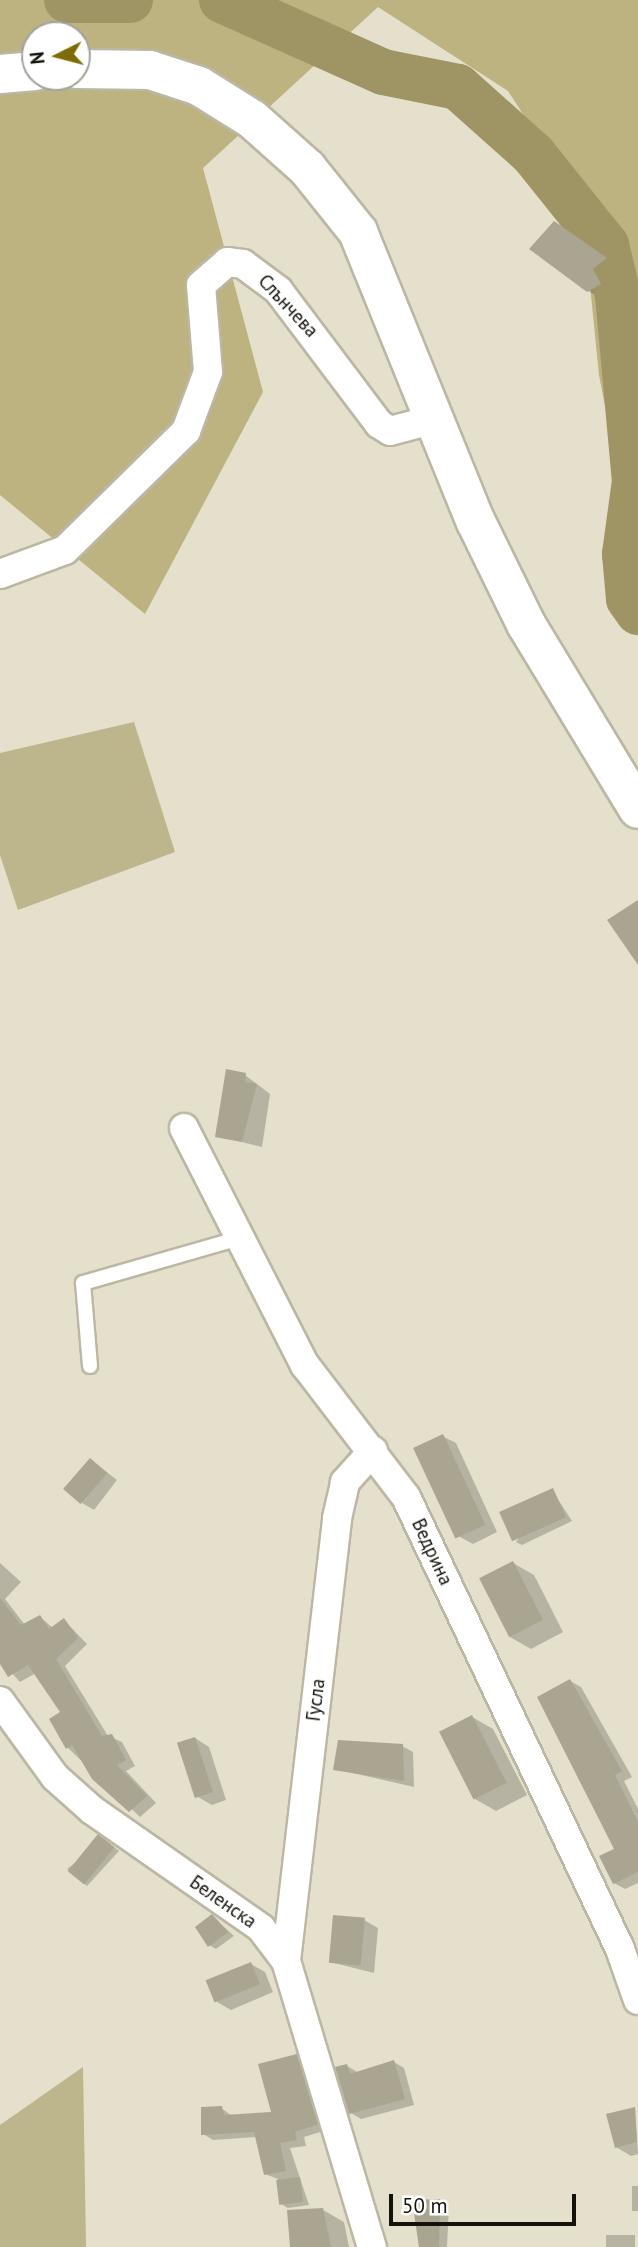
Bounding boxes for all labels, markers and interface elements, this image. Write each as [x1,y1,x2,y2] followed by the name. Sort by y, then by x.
[21,21,91,91] north arrow
[25,51,50,65] text: N
[253,270,323,342] street label: Слънчева
[407,1515,457,1589] street label: Ведрина
[302,1677,330,1723] street label: Гусла
[185,1871,261,1933] street label: Беленска
[393,2180,580,2224] scale bar
[402,2192,448,2219] text: 50 m

